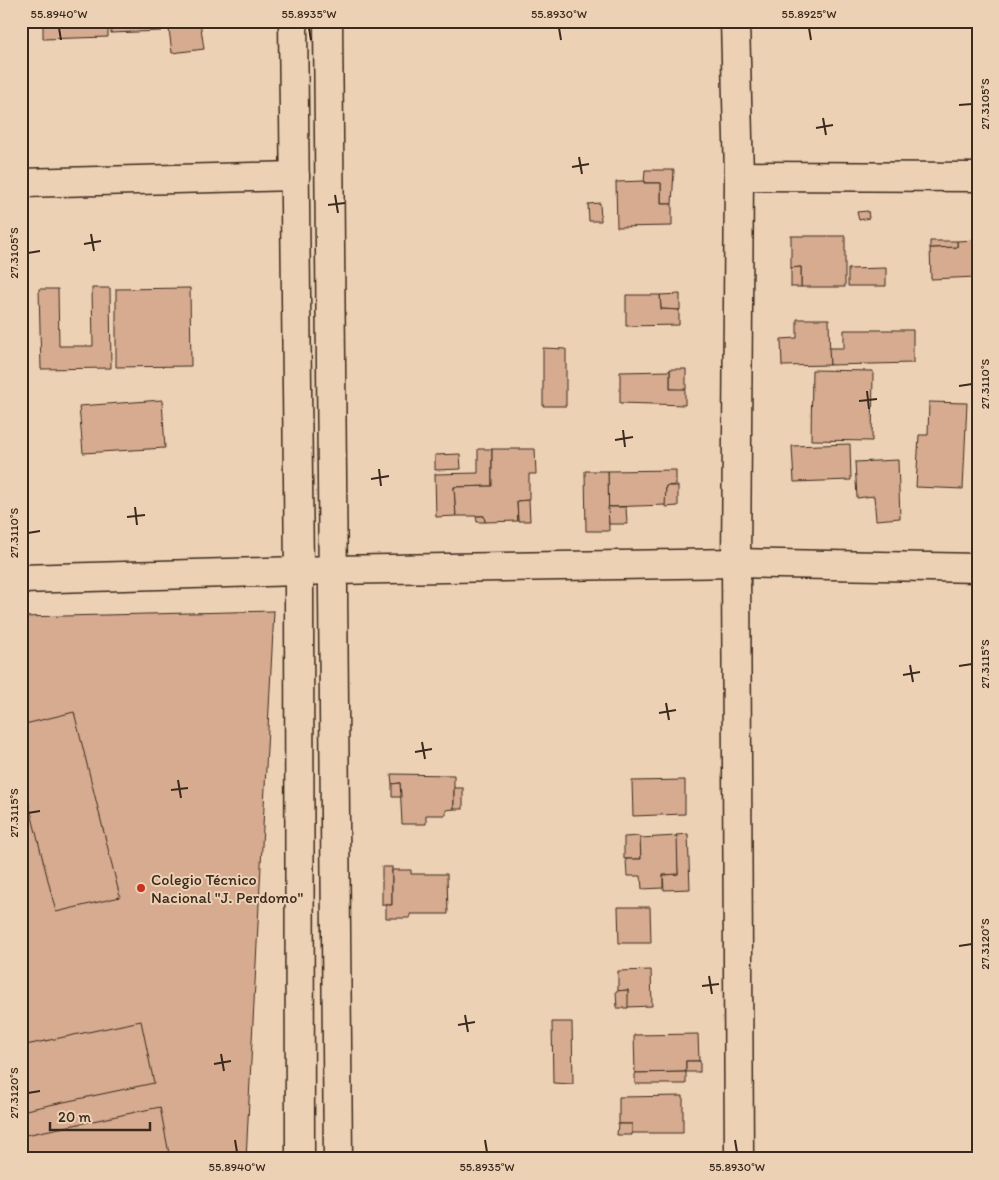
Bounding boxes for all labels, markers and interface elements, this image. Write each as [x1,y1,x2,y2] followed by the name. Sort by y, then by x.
[31,7,87,21] text: 55.8940°W
[281,7,337,21] text: 55.8935°W
[531,7,587,21] text: 55.8930°W
[782,7,836,21] text: 55.8925°W
[978,78,992,130] text: 27.3105°S
[7,227,21,279] text: 27.3105°S
[978,358,992,409] text: 27.3110°S
[7,507,21,558] text: 27.3110°S
[978,639,992,689] text: 27.3115°S
[7,788,21,838] text: 27.3115°S
[151,870,303,907] place label: Colegio Técnico Nacional "J. Perdomo"
[135,882,147,894] marker: Colegio Técnico Nacional "J. Perdomo"
[978,918,992,970] text: 27.3120°S
[7,1067,21,1119] text: 27.3120°S
[50,1100,150,1132] scale bar
[58,1108,92,1126] text: 20 m
[209,1160,265,1174] text: 55.8940°W
[459,1160,515,1174] text: 55.8935°W
[709,1160,765,1174] text: 55.8930°W

